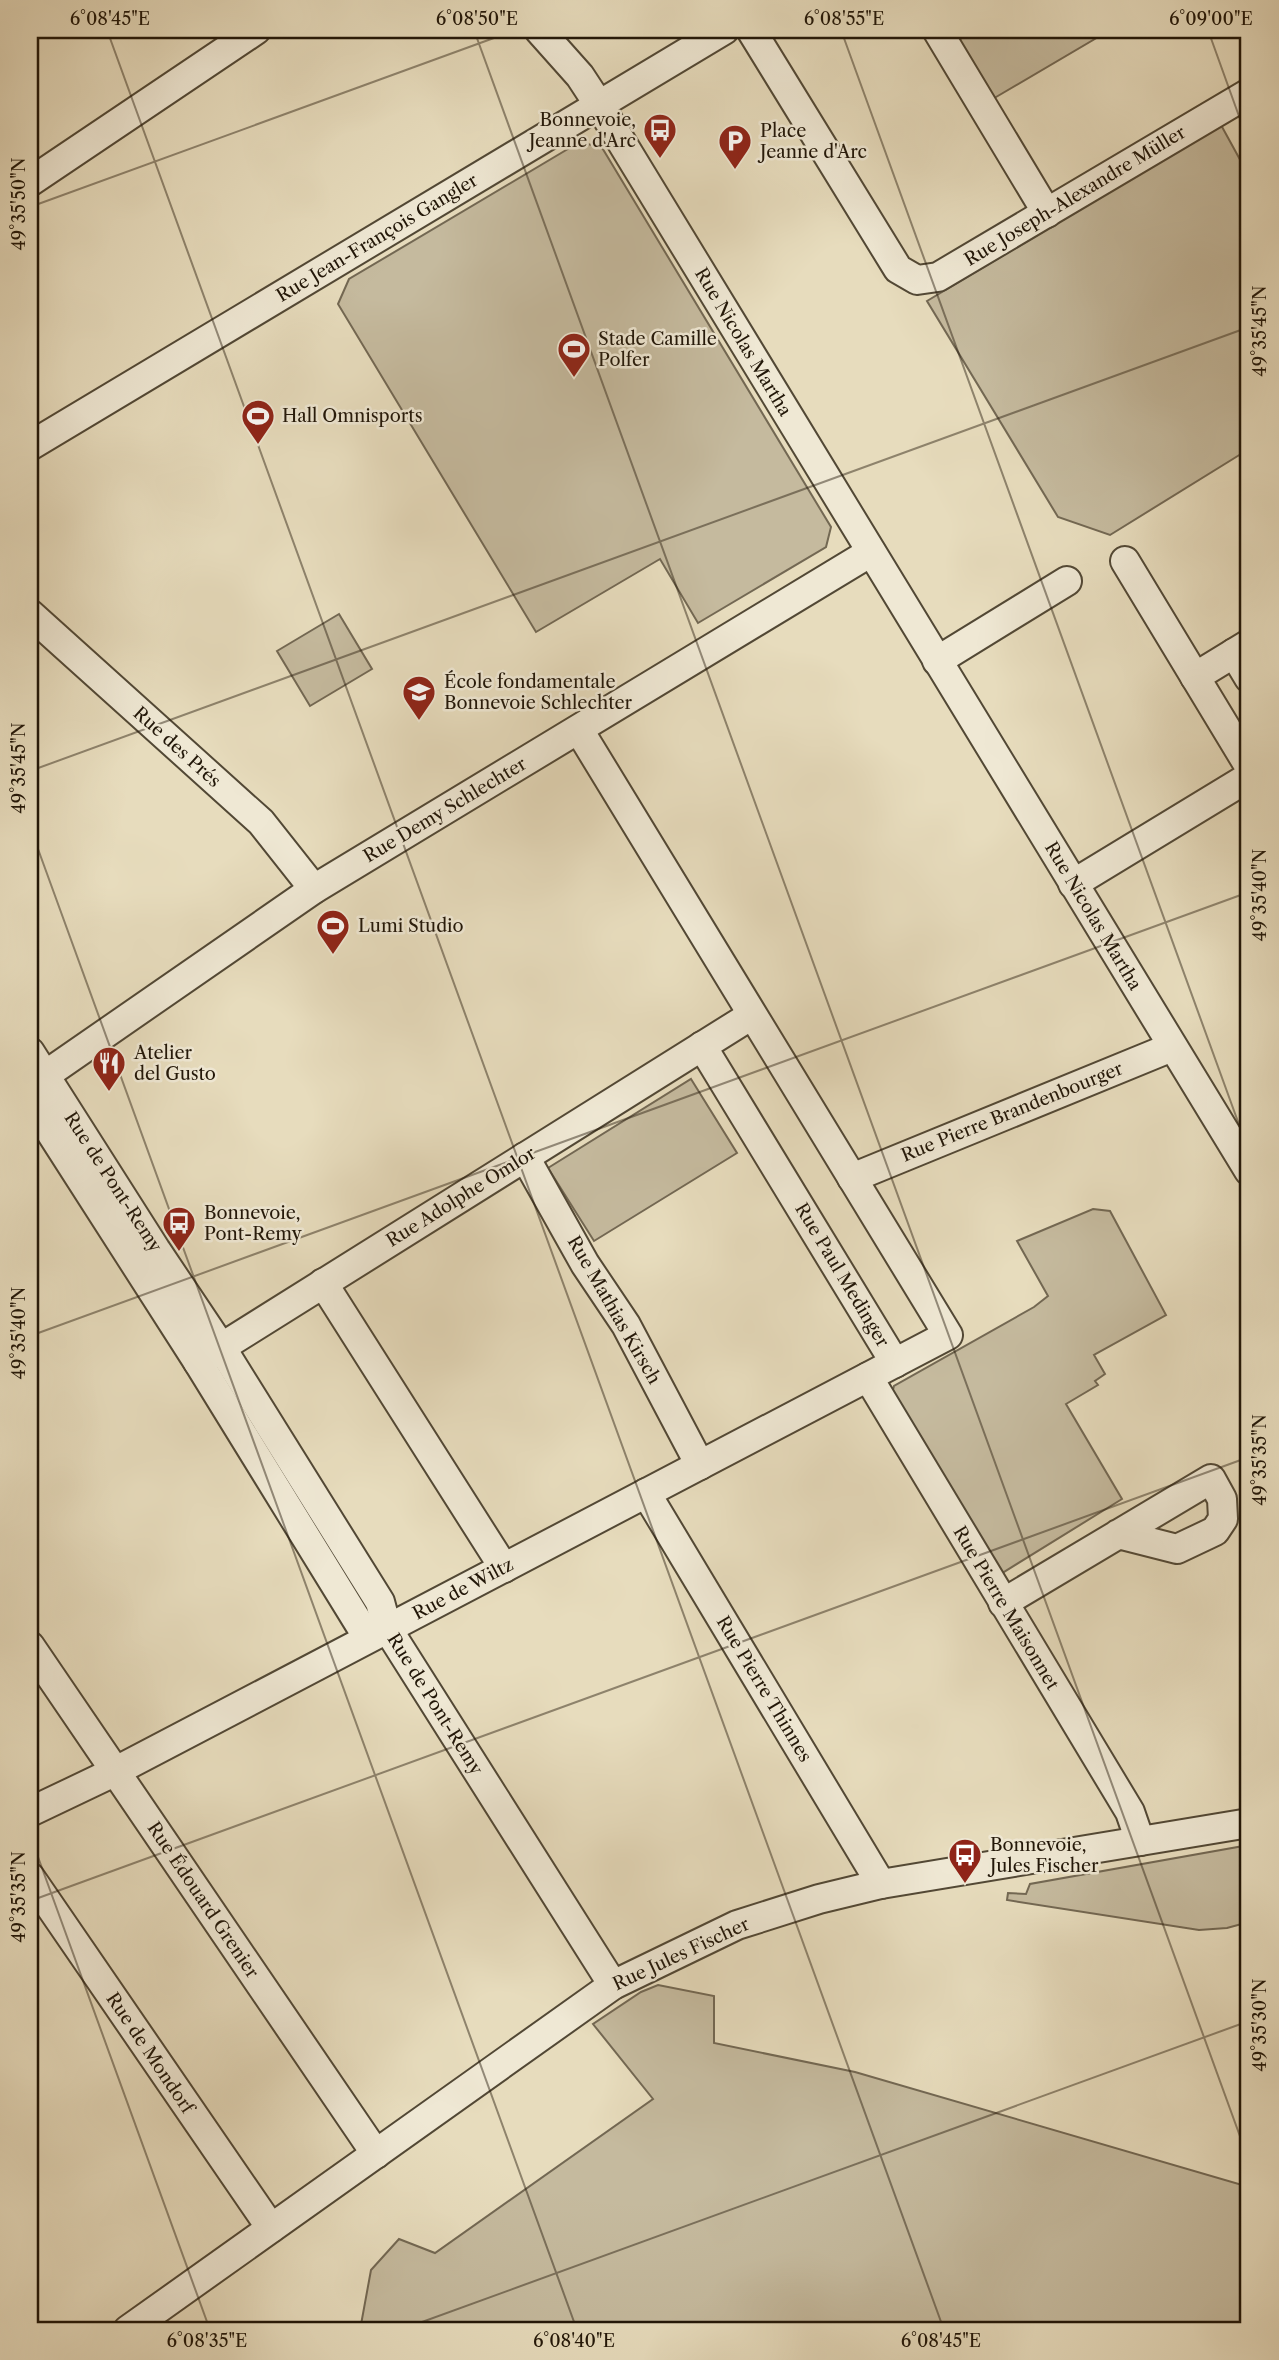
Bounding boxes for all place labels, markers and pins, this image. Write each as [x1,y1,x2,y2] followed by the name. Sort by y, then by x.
[526,109,636,152] place label: Bonnevoie, Jeanne d'Arc
[641,111,679,160] bus stop icon: Bonnevoie, Jeanne d'Arc
[757,120,867,163] place label: Place Jeanne d'Arc
[716,122,754,171] parking icon: Place Jeanne d'Arc
[598,328,717,371] place label: Stade Camille Polfer
[555,330,593,379] sports icon: Stade Camille Polfer
[239,397,277,446] sports icon: Hall Omnisports
[282,405,423,427] place label: Hall Omnisports
[444,670,633,714] place label: École fondamentale Bonnevoie Schlechter
[400,673,438,722] school or university icon: École fondamentale Bonnevoie Schlechter
[314,907,352,956] sports icon: Lumi Studio
[358,915,464,937] place label: Lumi Studio
[133,1042,216,1085] place label: Atelier del Gusto
[90,1044,128,1093] restaurant icon: Atelier del Gusto
[204,1202,303,1245] place label: Bonnevoie, Pont-Remy
[160,1204,198,1253] bus stop icon: Bonnevoie, Pont-Remy
[987,1834,1099,1877] place label: Bonnevoie, Jules Fischer
[946,1836,984,1885] bus stop icon: Bonnevoie, Jules Fischer

